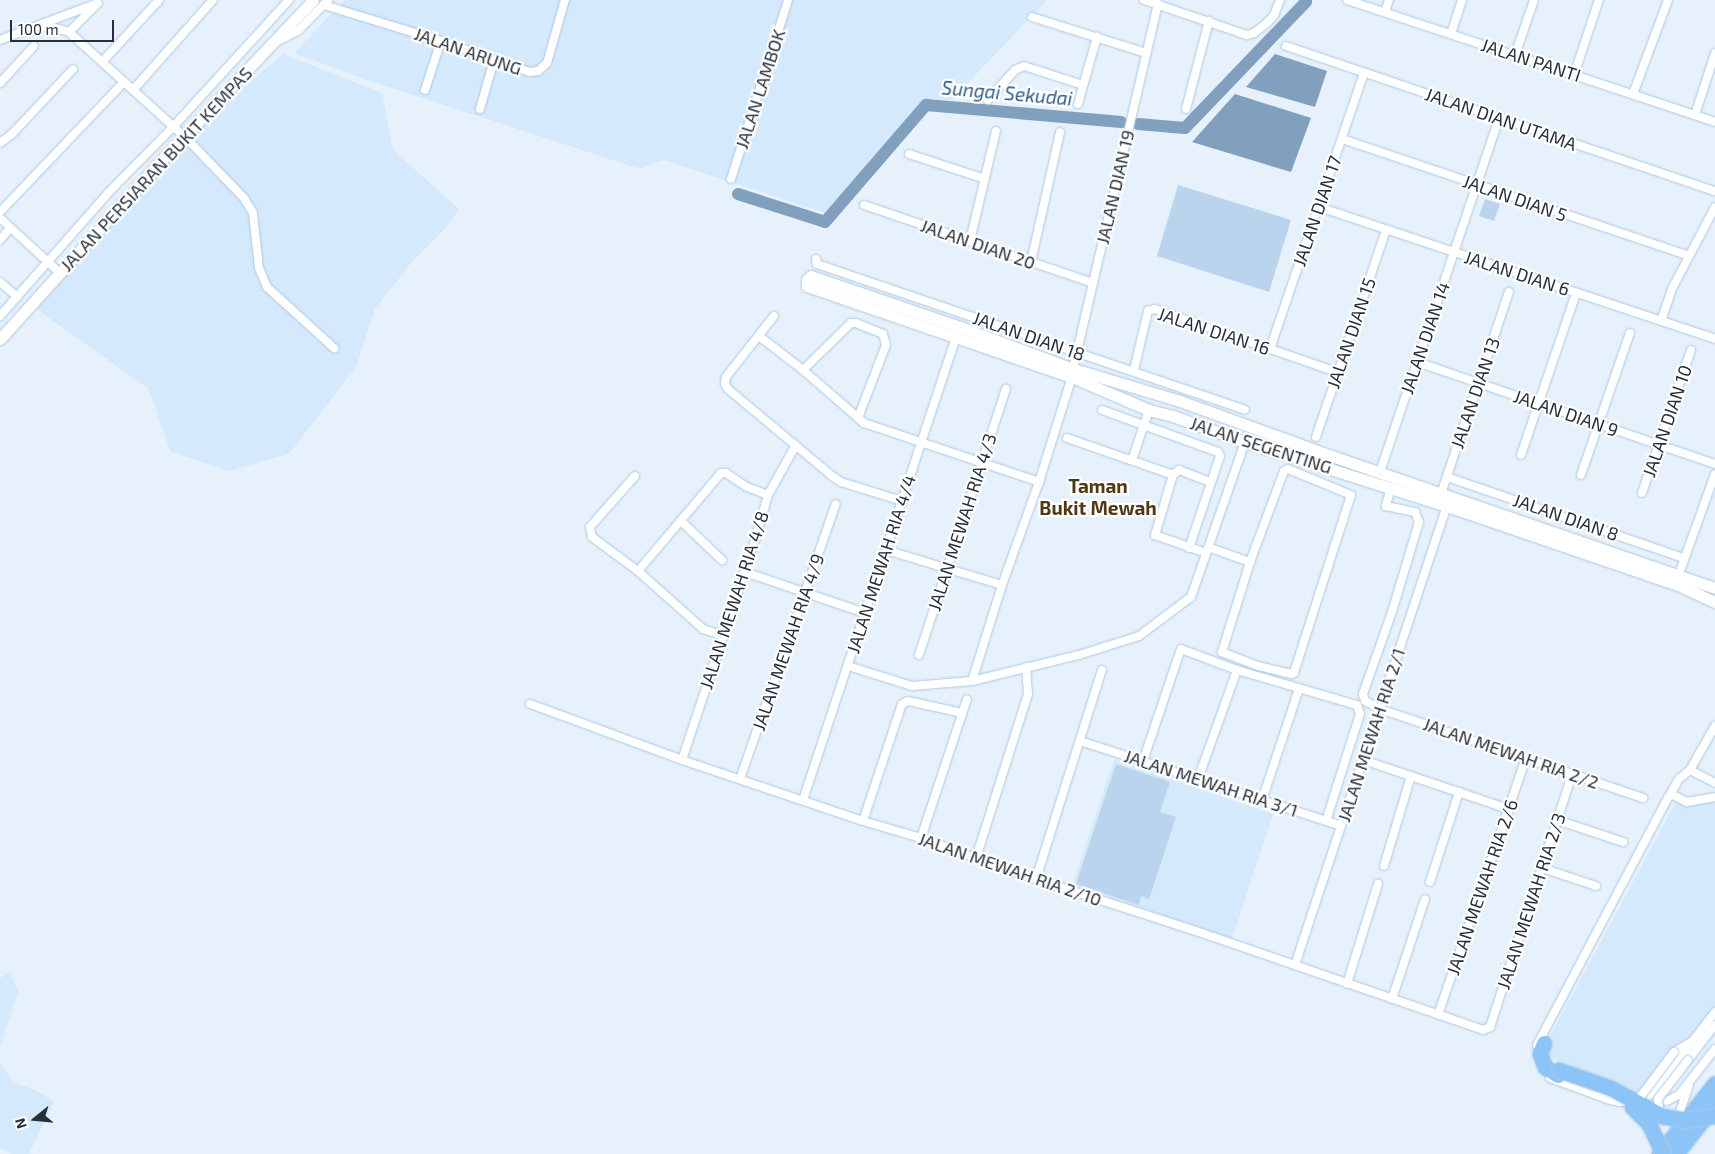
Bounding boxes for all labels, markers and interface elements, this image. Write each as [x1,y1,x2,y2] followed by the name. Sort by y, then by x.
[12,10,116,42] scale bar
[18,20,59,38] text: 100 m
[411,22,525,80] street label: JALAN ARUNG
[730,26,790,152] street label: JALAN LAMBOK
[1478,34,1584,86] street label: JALAN PANTI
[55,62,257,276] street label: JALAN PERSIARAN BUKIT KEMPAS
[941,76,1073,110] water label: Sungai Sekudai
[1423,83,1579,155] street label: JALAN DIAN UTAMA
[1091,128,1139,246] street label: JALAN DIAN 19
[1288,153,1346,269] street label: JALAN DIAN 17
[1460,170,1570,226] street label: JALAN DIAN 5
[918,214,1038,274] street label: JALAN DIAN 20
[1462,246,1572,300] street label: JALAN DIAN 6
[1322,275,1380,391] street label: JALAN DIAN 15
[1396,279,1454,397] street label: JALAN DIAN 14
[1155,303,1273,359] street label: JALAN DIAN 16
[970,307,1088,365] street label: JALAN DIAN 18
[1446,335,1504,451] street label: JALAN DIAN 13
[1638,362,1696,480] street label: JALAN DIAN 10
[1511,385,1621,441] street label: JALAN DIAN 9
[1187,412,1335,478] street label: JALAN SEGENTING
[923,430,1001,614] street label: JALAN MEWAH RIA 4/3
[842,472,920,656] street label: JALAN MEWAH RIA 4/4
[1039,475,1157,519] district label: Taman Bukit Mewah
[1510,489,1622,545] street label: JALAN DIAN 8
[695,508,773,692] street label: JALAN MEWAH RIA 4/8
[748,551,828,733] street label: JALAN MEWAH RIA 4/9
[1333,645,1409,825] street label: JALAN MEWAH RIA 2/1
[1420,713,1602,793] street label: JALAN MEWAH RIA 2/2
[1121,745,1301,821] street label: JALAN MEWAH RIA 3/1
[1442,796,1522,978] street label: JALAN MEWAH RIA 2/6
[1492,810,1570,992] street label: JALAN MEWAH RIA 2/3
[915,827,1105,911] street label: JALAN MEWAH RIA 2/10
[10,1094,60,1144] north arrow
[11,1116,30,1131] text: N

